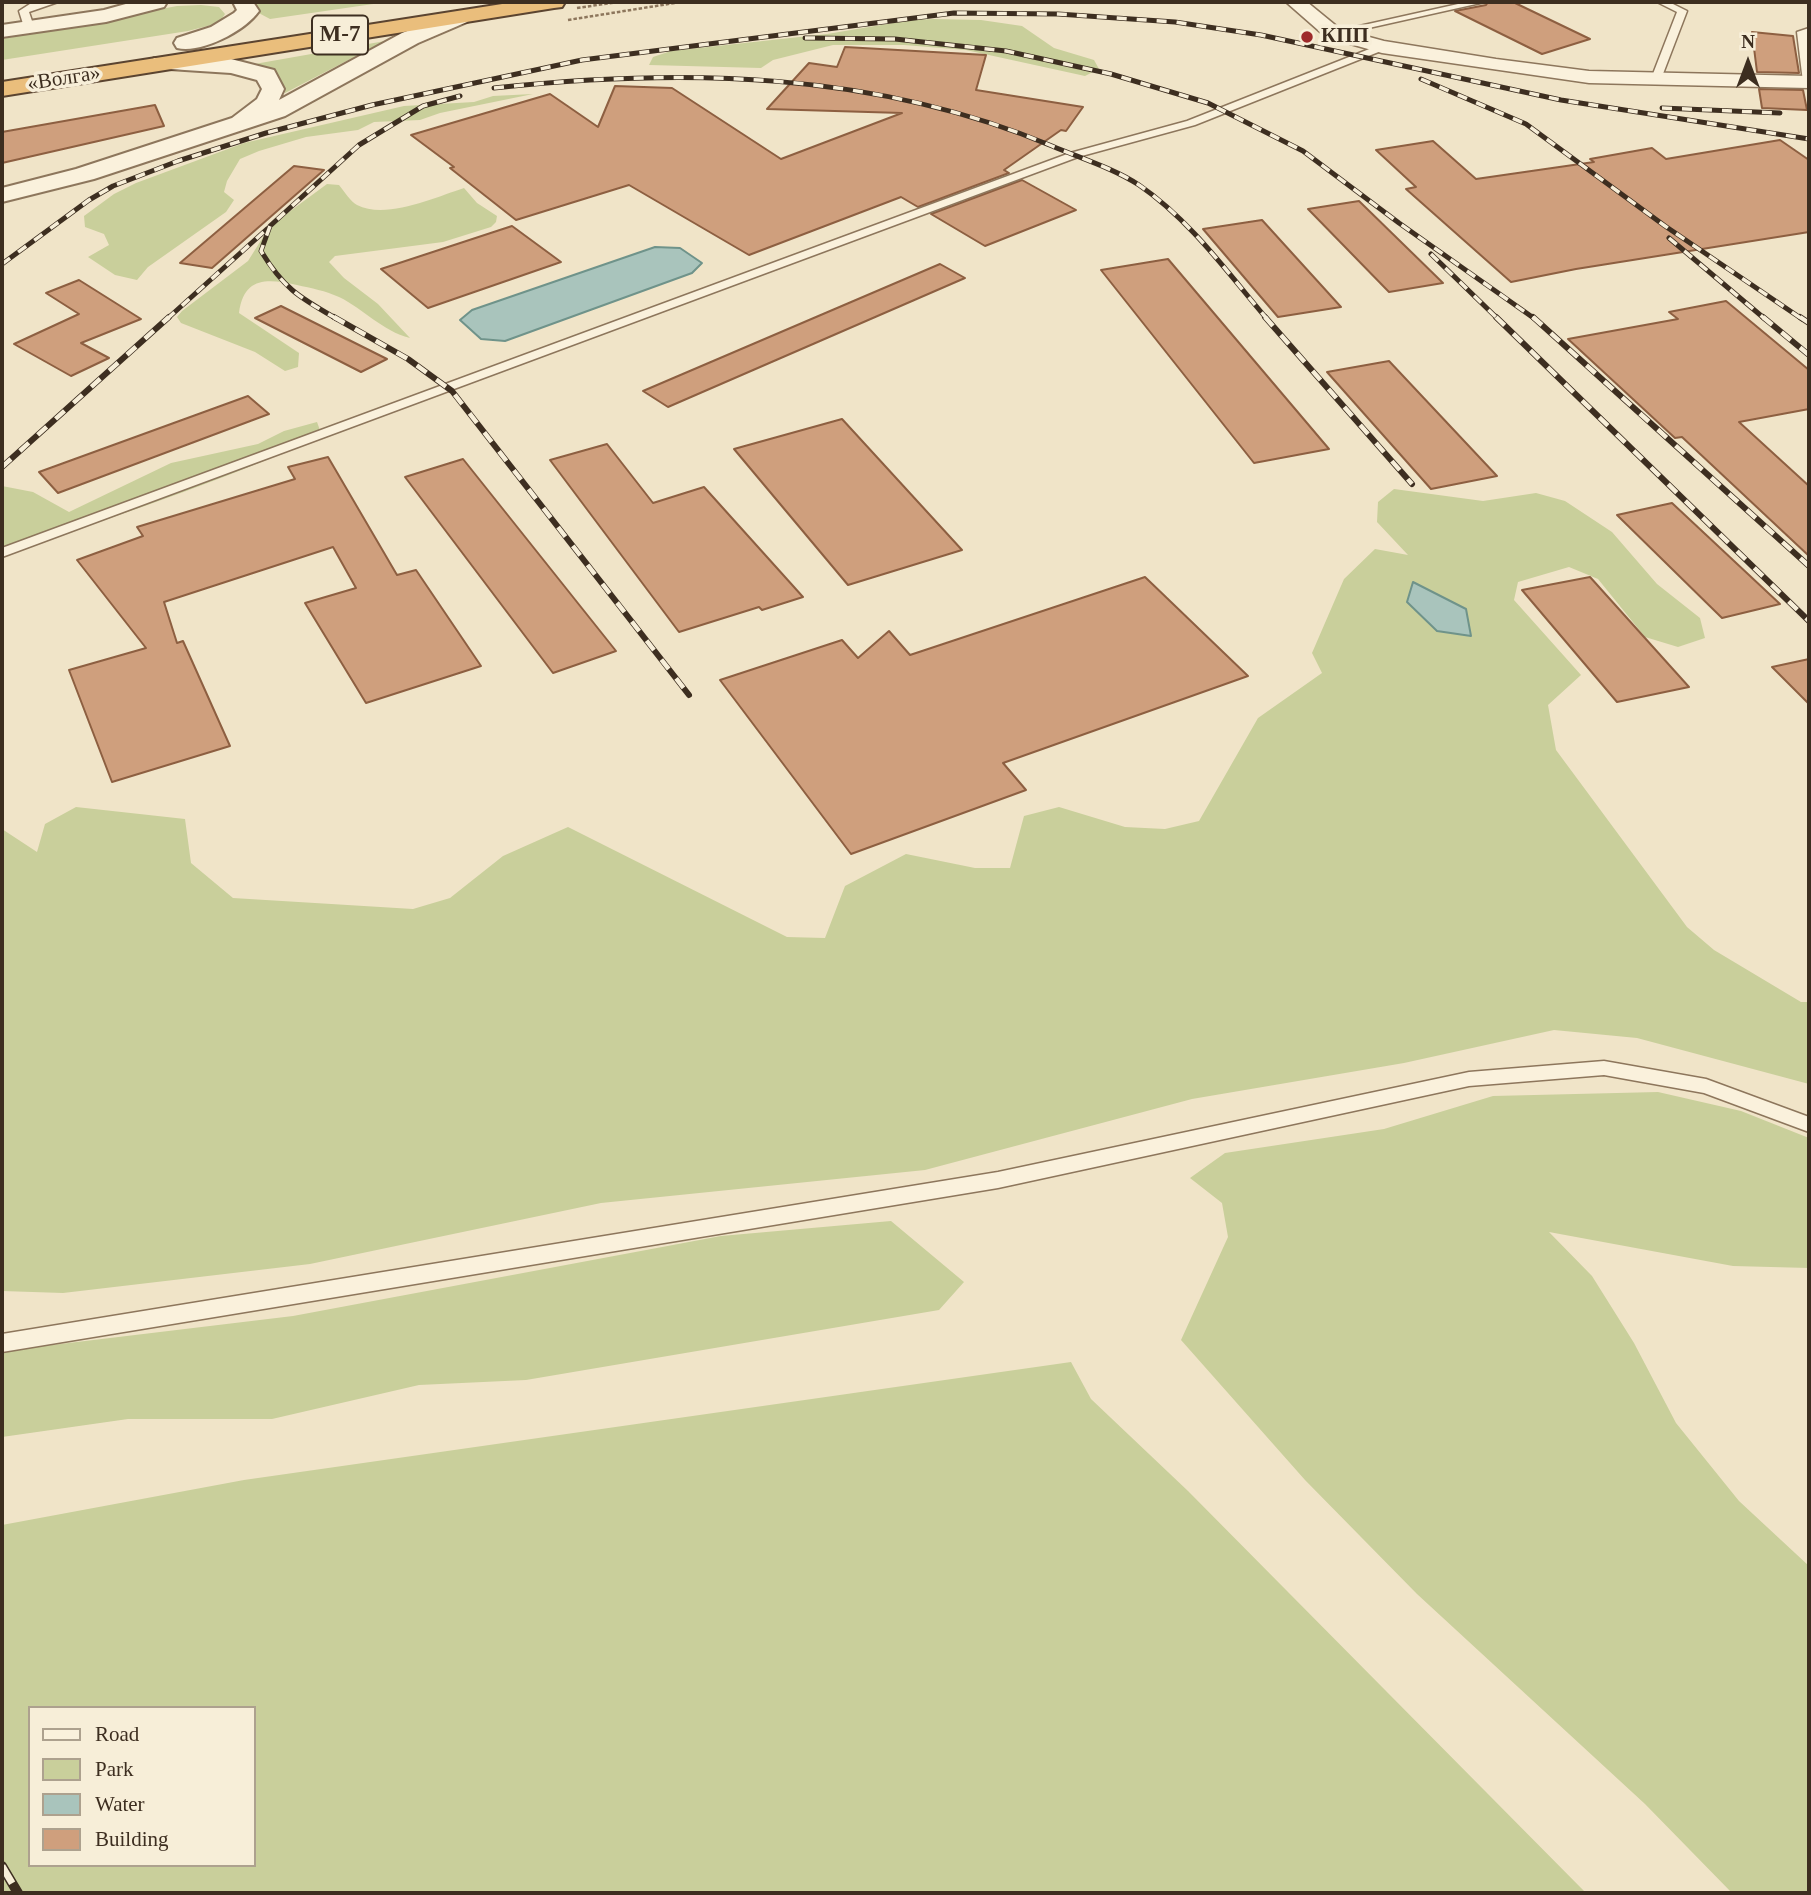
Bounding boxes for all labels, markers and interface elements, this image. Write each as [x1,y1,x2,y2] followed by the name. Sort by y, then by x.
[312,16,368,54] road number: М-7
[1321,24,1369,50] place label: КПП
[1713,28,1783,98] north arrow
[1299,29,1315,45] marker: КПП
[1741,31,1755,52] text: N
[26,61,102,97] street label: «Волга»
[28,1706,256,1867] legend
[95,1722,139,1746] text: Road
[95,1757,134,1781] text: Park
[95,1792,145,1816] text: Water
[95,1827,169,1851] text: Building

